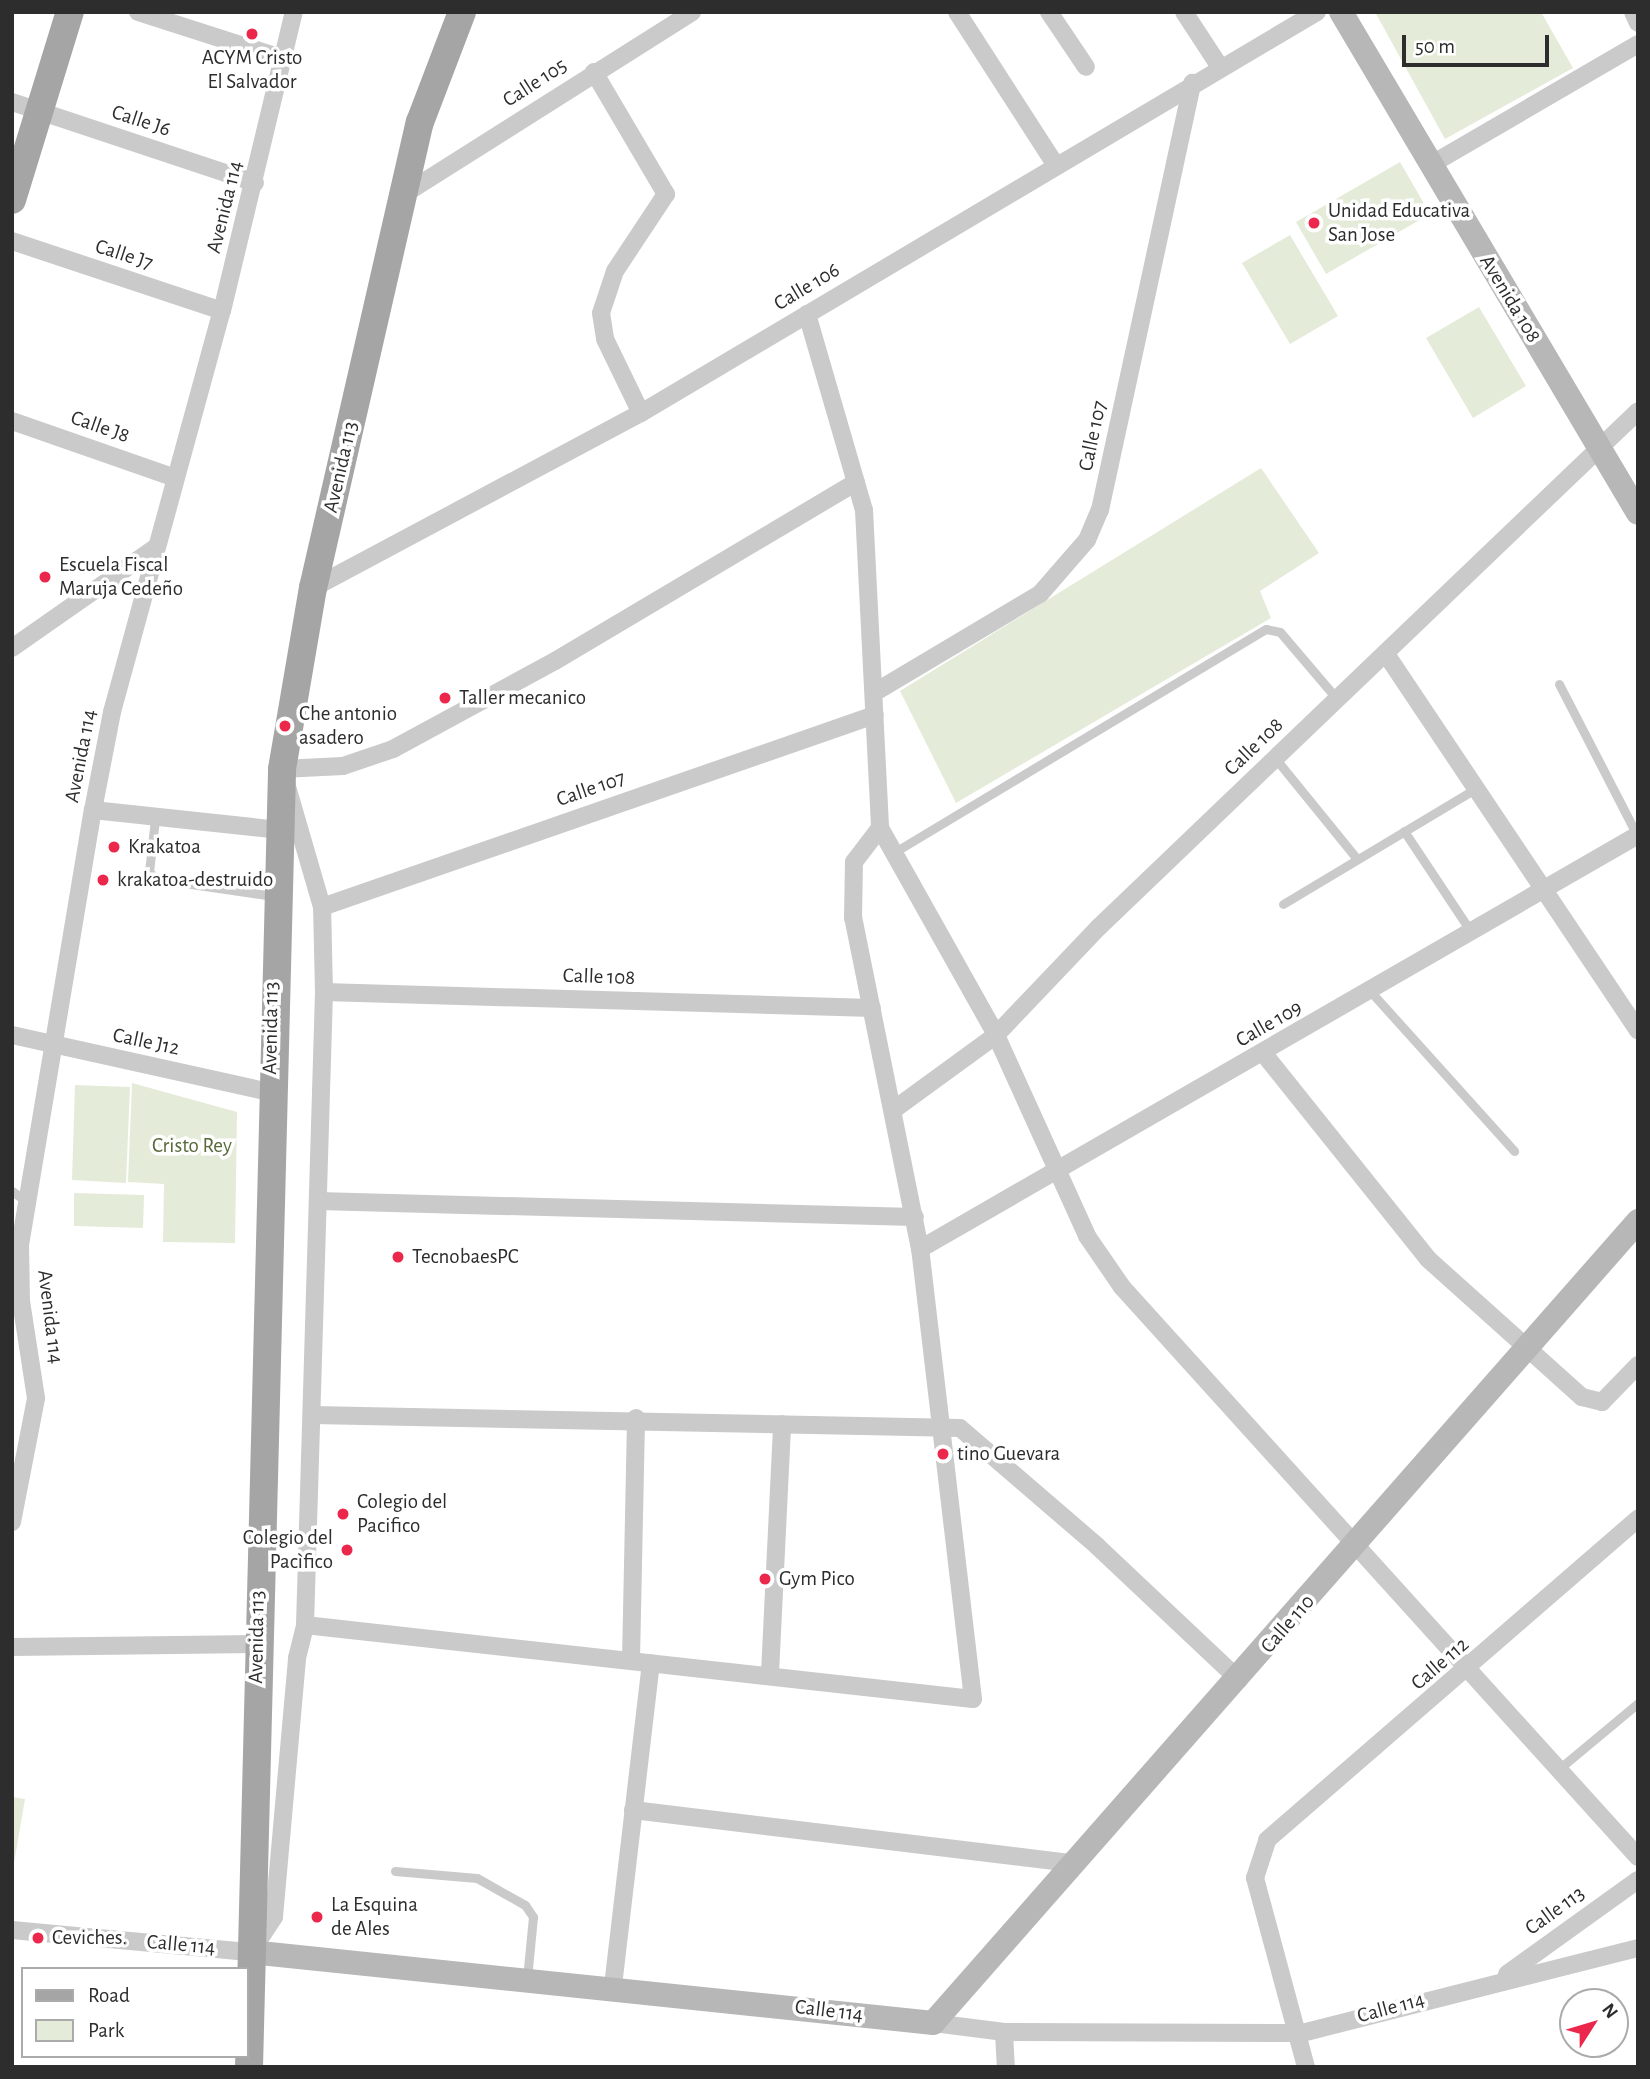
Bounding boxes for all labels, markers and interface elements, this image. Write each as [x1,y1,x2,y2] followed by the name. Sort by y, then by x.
[1405,21,1552,65] scale bar
[244,26,260,42] marker: ACYM Cristo El Salvador
[1415,36,1455,57] text: 50 m
[202,45,302,95] place label: ACYM Cristo El Salvador
[498,53,572,113] street label: Calle 105
[108,100,174,142] street label: Calle J6
[201,158,249,256] street label: Avenida 114
[1328,198,1470,248] place label: Unidad Educativa San Jose
[1306,215,1322,231] marker: Unidad Educativa San Jose
[92,234,156,276] street label: Calle J7
[1474,250,1546,348] street label: Avenida 108
[770,258,844,316] street label: Calle 106
[1073,399,1113,473] street label: Calle 107
[67,405,133,449] street label: Calle J8
[318,419,364,515] street label: Avenida 113
[59,552,183,602] place label: Escuela Fiscal Maruja Cedeño
[37,569,53,585] marker: Escuela Fiscal Maruja Cedeño
[459,685,586,711] place label: Taller mecanico
[437,690,453,706] marker: Taller mecanico
[299,701,397,751] place label: Che antonio asadero
[60,707,102,805] street label: Avenida 114
[1219,713,1289,781] street label: Calle 108
[277,718,293,734] marker: Che antonio asadero
[553,765,629,813] street label: Calle 107
[128,834,201,860] place label: Krakatoa
[106,839,122,855] marker: Krakatoa
[117,867,273,893] place label: krakatoa-destruido
[95,872,111,888] marker: krakatoa-destruido
[562,963,636,991] street label: Calle 108
[258,981,284,1075] street label: Avenida 113
[1231,995,1307,1053] street label: Calle 109
[110,1023,182,1061] street label: Calle J12
[152,1133,232,1159] park label: Cristo Rey
[412,1244,519,1270] place label: TecnobaesPC
[390,1249,406,1265] marker: TecnobaesPC
[32,1269,68,1365] street label: Avenida 114
[957,1441,1060,1467] place label: tino Guevara
[935,1446,951,1462] marker: tino Guevara
[357,1489,447,1539] place label: Colegio del Pacifico
[335,1506,351,1522] marker: Colegio del Pacifico
[243,1525,333,1575] place label: Colegio del Pacìfico
[339,1542,355,1558] marker: Colegio del Pacìfico
[779,1566,855,1592] place label: Gym Pico
[757,1571,773,1587] marker: Gym Pico
[1256,1589,1320,1659] street label: Calle 110
[244,1590,270,1684] street label: Avenida 113
[1406,1632,1474,1696] street label: Calle 112
[1520,1881,1590,1941] street label: Calle 113
[331,1892,418,1942] place label: La Esquina de Ales
[309,1909,325,1925] marker: La Esquina de Ales
[52,1925,127,1951] place label: Ceviches.
[146,1929,216,1961] street label: Calle 114
[30,1930,46,1946] marker: Ceviches.
[21,1967,248,2058] legend
[88,1985,130,2006] text: Road
[1355,1987,1427,2029] street label: Calle 114
[1559,1988,1629,2058] north arrow
[793,1994,865,2028] street label: Calle 114
[1598,2000,1621,2022] text: N
[88,2020,124,2041] text: Park

